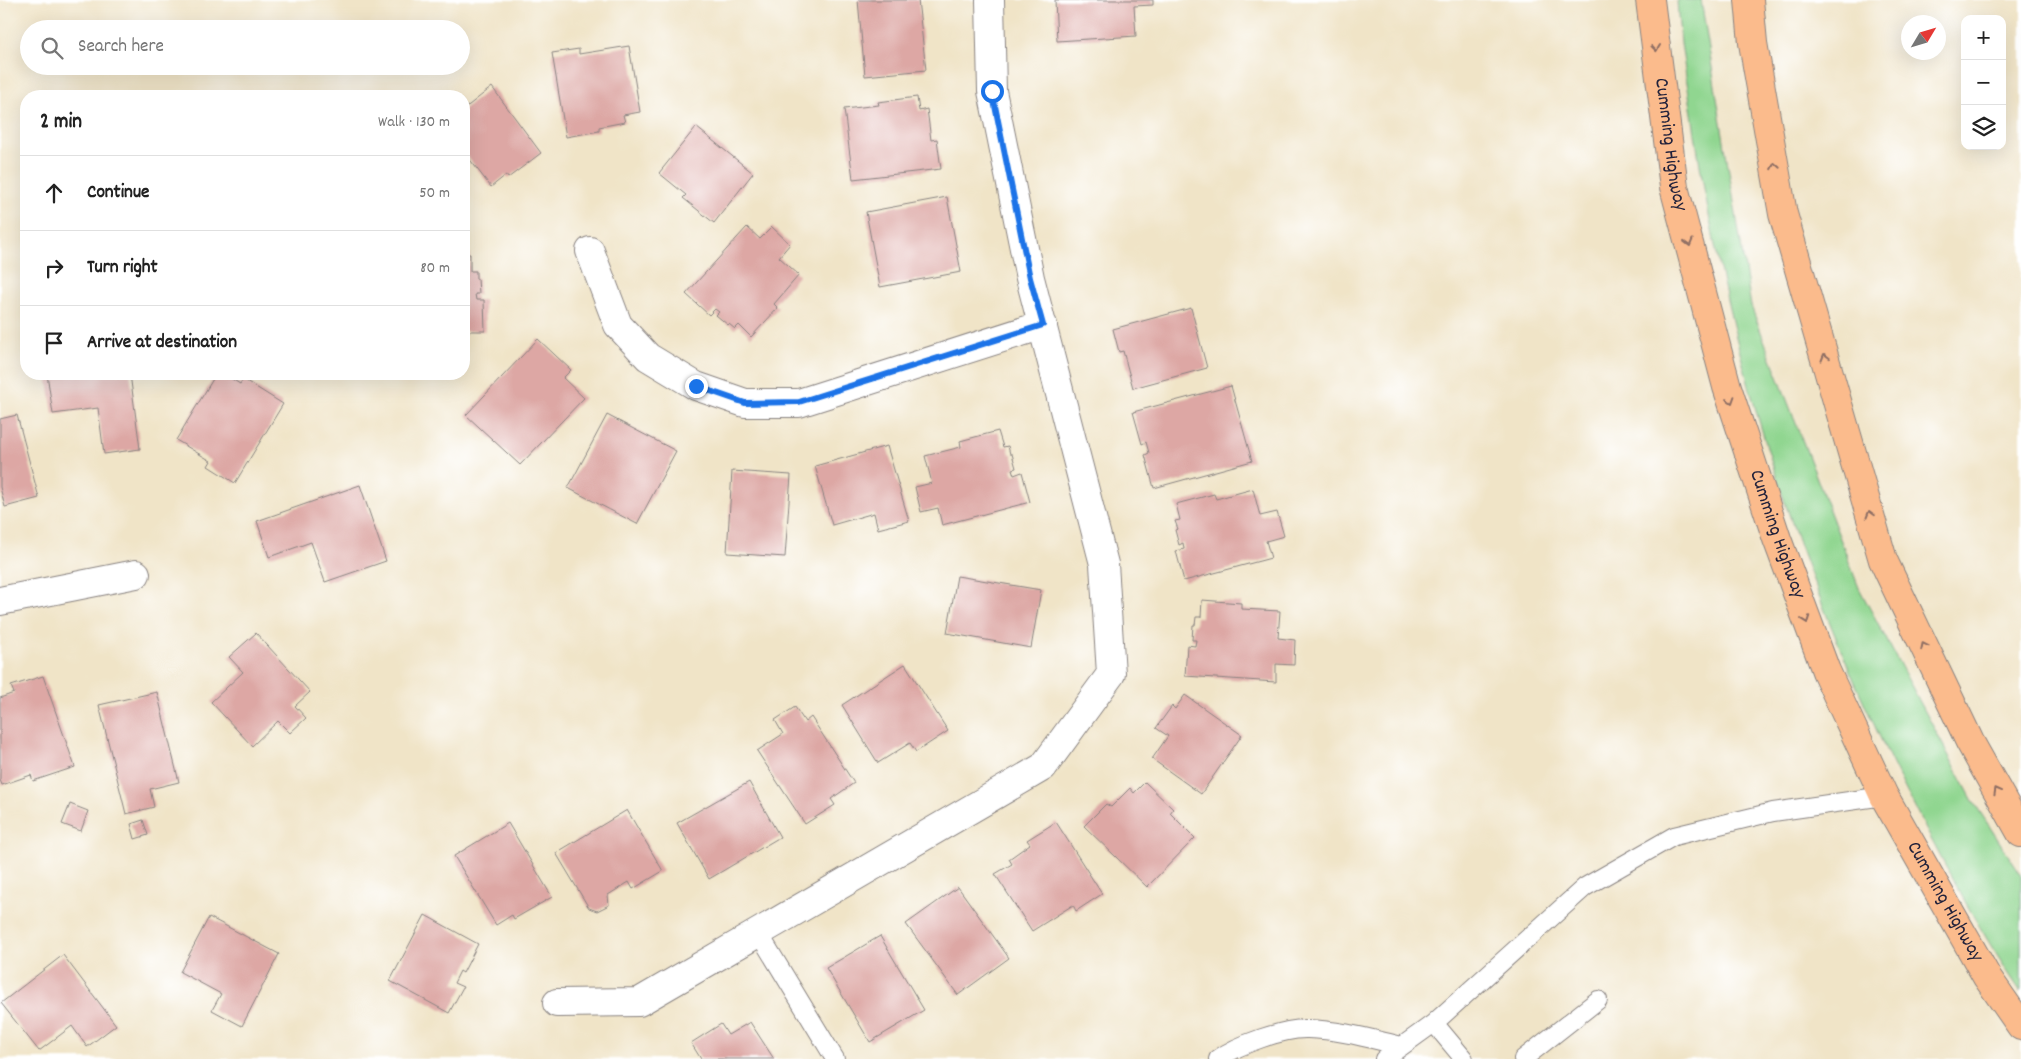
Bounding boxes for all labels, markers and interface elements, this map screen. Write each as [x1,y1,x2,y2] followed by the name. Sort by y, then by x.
[1901,15,1946,60] north arrow
[1961,15,2006,150] map controls
[1961,15,2006,60] button: +
[20,20,470,75] search box
[38,34,66,62] icon: search
[78,34,164,61] text: Search here
[1651,44,1661,53] one-way arrow
[1961,60,2006,105] button: −
[1646,76,1694,215] street label: Cumming Highway
[981,80,1004,103] route start
[1961,105,2006,150] button: layers
[40,108,82,138] text: 2 min
[378,111,450,134] text: Walk · 130 m
[1770,162,1780,171] one-way arrow
[40,179,68,207] icon: ahead
[87,180,149,207] text: Continue
[419,182,450,205] text: 50 m
[1683,238,1694,247] one-way arrow
[40,254,68,282] icon: right
[87,255,158,282] text: Turn right
[420,257,450,280] text: 80 m
[40,329,68,357] icon: arrive
[87,330,237,357] text: Arrive at destination
[1820,354,1830,362] one-way arrow
[685,375,708,398] route end
[1725,395,1735,403] one-way arrow
[1741,466,1812,604] street label: Cumming Highway
[1865,510,1875,518] one-way arrow
[1800,615,1810,623] one-way arrow
[1920,642,1930,651] one-way arrow
[1994,787,2004,796] one-way arrow
[1899,837,1990,968] street label: Cumming Highway

